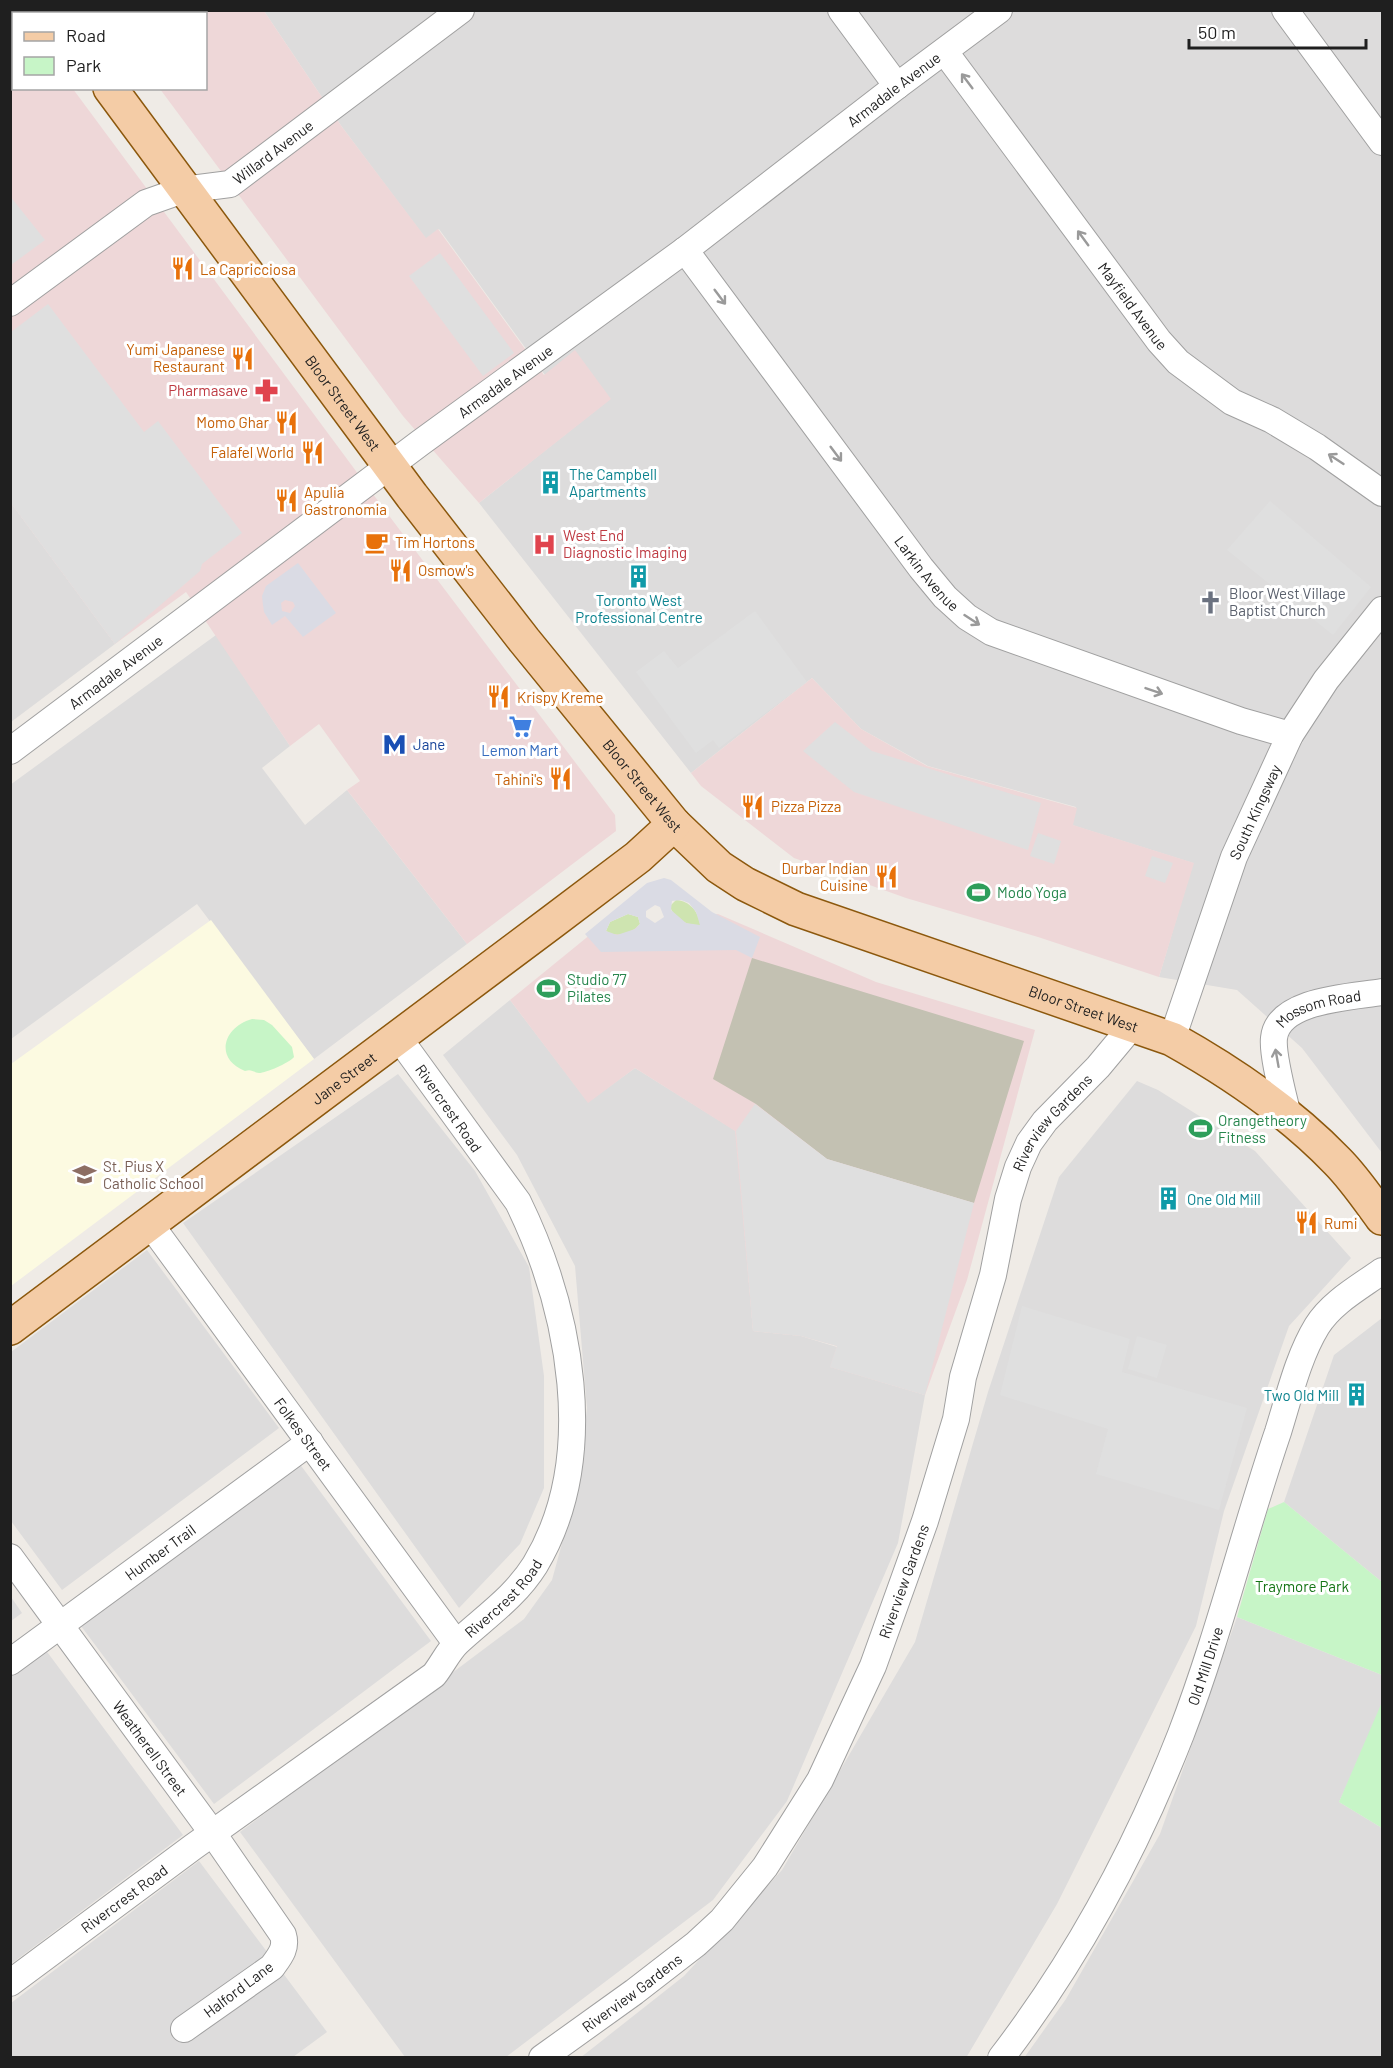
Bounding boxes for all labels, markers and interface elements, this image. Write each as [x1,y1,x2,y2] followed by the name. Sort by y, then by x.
[12,12,207,90] legend
[1189,12,1366,50] scale bar
[1198,21,1236,43] text: 50 m
[66,24,106,46] text: Road
[843,48,944,130] street label: Armadale Avenue
[66,54,101,76] text: Park
[961,74,973,90] one-way arrow
[229,116,317,188] street label: Willard Avenue
[1077,230,1090,246] one-way arrow
[169,256,195,282] restaurant icon: La Capricciosa
[1095,258,1172,354] street label: Mayfield Avenue
[200,260,296,278] place label: La Capricciosa
[714,289,726,305] one-way arrow
[126,340,225,375] place label: Yumi Japanese Restaurant
[454,341,556,422] street label: Armadale Avenue
[230,345,256,371] restaurant icon: Yumi Japanese Restaurant
[302,352,385,455] street label: Bloor Street West
[253,377,279,403] pharmacy icon: Pharmasave
[168,381,248,399] place label: Pharmasave
[274,409,300,435] restaurant icon: Momo Ghar
[196,413,270,431] place label: Momo Ghar
[299,439,325,465] restaurant icon: Falafel World
[210,443,294,461] place label: Falafel World
[829,446,842,462] one-way arrow
[1327,452,1344,465] one-way arrow
[569,465,657,500] place label: The Campbell Apartments
[538,470,564,496] building icon: The Campbell Apartments
[304,483,387,518] place label: Apulia Gastronomia
[273,488,299,514] restaurant icon: Apulia Gastronomia
[563,526,687,561] place label: West End Diagnostic Imaging
[364,529,390,555] cafe icon: Tim Hortons
[532,531,558,557] hospital icon: West End Diagnostic Imaging
[891,532,963,615] street label: Larkin Avenue
[395,533,475,551] place label: Tim Hortons
[387,557,413,583] restaurant icon: Osmow's
[418,561,474,579] place label: Osmow's
[626,563,652,589] building icon: Toronto West Professional Centre
[1229,584,1346,619] place label: Bloor West Village Baptist Church
[1198,589,1224,615] church icon: Bloor West Village Baptist Church
[575,591,703,626] place label: Toronto West Professional Centre
[964,614,981,627] one-way arrow
[65,631,166,713] street label: Armadale Avenue
[486,684,512,710] restaurant icon: Krispy Kreme
[1144,686,1163,697] one-way arrow
[517,688,604,706] place label: Krispy Kreme
[507,713,533,739] supermarket icon: Lemon Mart
[382,731,408,757] metro station icon: Jane
[413,735,445,753] place label: Jane
[600,736,686,836] street label: Bloor Street West
[481,741,559,759] place label: Lemon Mart
[1225,761,1284,862] street label: South Kingsway
[548,766,574,792] restaurant icon: Tahini's
[494,770,543,788] place label: Tahini's
[740,793,766,819] restaurant icon: Pizza Pizza
[771,797,841,815] place label: Pizza Pizza
[781,859,868,894] place label: Durbar Indian Cuisine
[873,864,899,890] restaurant icon: Durbar Indian Cuisine
[966,879,992,905] sports icon: Modo Yoga
[997,883,1067,901] place label: Modo Yoga
[567,970,627,1005] place label: Studio 77 Pilates
[536,975,562,1001] sports icon: Studio 77 Pilates
[1027,981,1141,1036] street label: Bloor Street West
[1271,986,1362,1031] street label: Mossom Road
[308,1048,380,1108] street label: Jane Street
[1271,1049,1282,1069] one-way arrow
[412,1061,486,1155] street label: Rivercrest Road
[1008,1070,1096,1174] street label: Riverview Gardens
[1218,1111,1307,1146] place label: Orangetheory Fitness
[1187,1116,1213,1142] sports icon: Orangetheory Fitness
[103,1157,204,1192] place label: St. Pius X Catholic School
[72,1162,98,1188] school or university icon: St. Pius X Catholic School
[1156,1186,1182,1212] building icon: One Old Mill
[1187,1190,1261,1208] place label: One Old Mill
[1293,1210,1319,1236] restaurant icon: Rumi
[1324,1214,1357,1232] place label: Rumi
[1344,1382,1370,1408] building icon: Two Old Mill
[1264,1386,1339,1404] place label: Two Old Mill
[271,1394,336,1474] street label: Folkes Street
[121,1520,199,1584] street label: Humber Trail
[875,1522,932,1641] street label: Riverview Gardens
[461,1556,545,1641] street label: Rivercrest Road
[1255,1577,1349,1595] park label: Traymore Park
[1183,1624,1226,1708] street label: Old Mill Drive
[109,1697,191,1799] street label: Weatherell Street
[77,1860,171,1936] street label: Rivercrest Road
[578,1949,685,2036] street label: Riverview Gardens
[200,1957,276,2021] street label: Halford Lane

